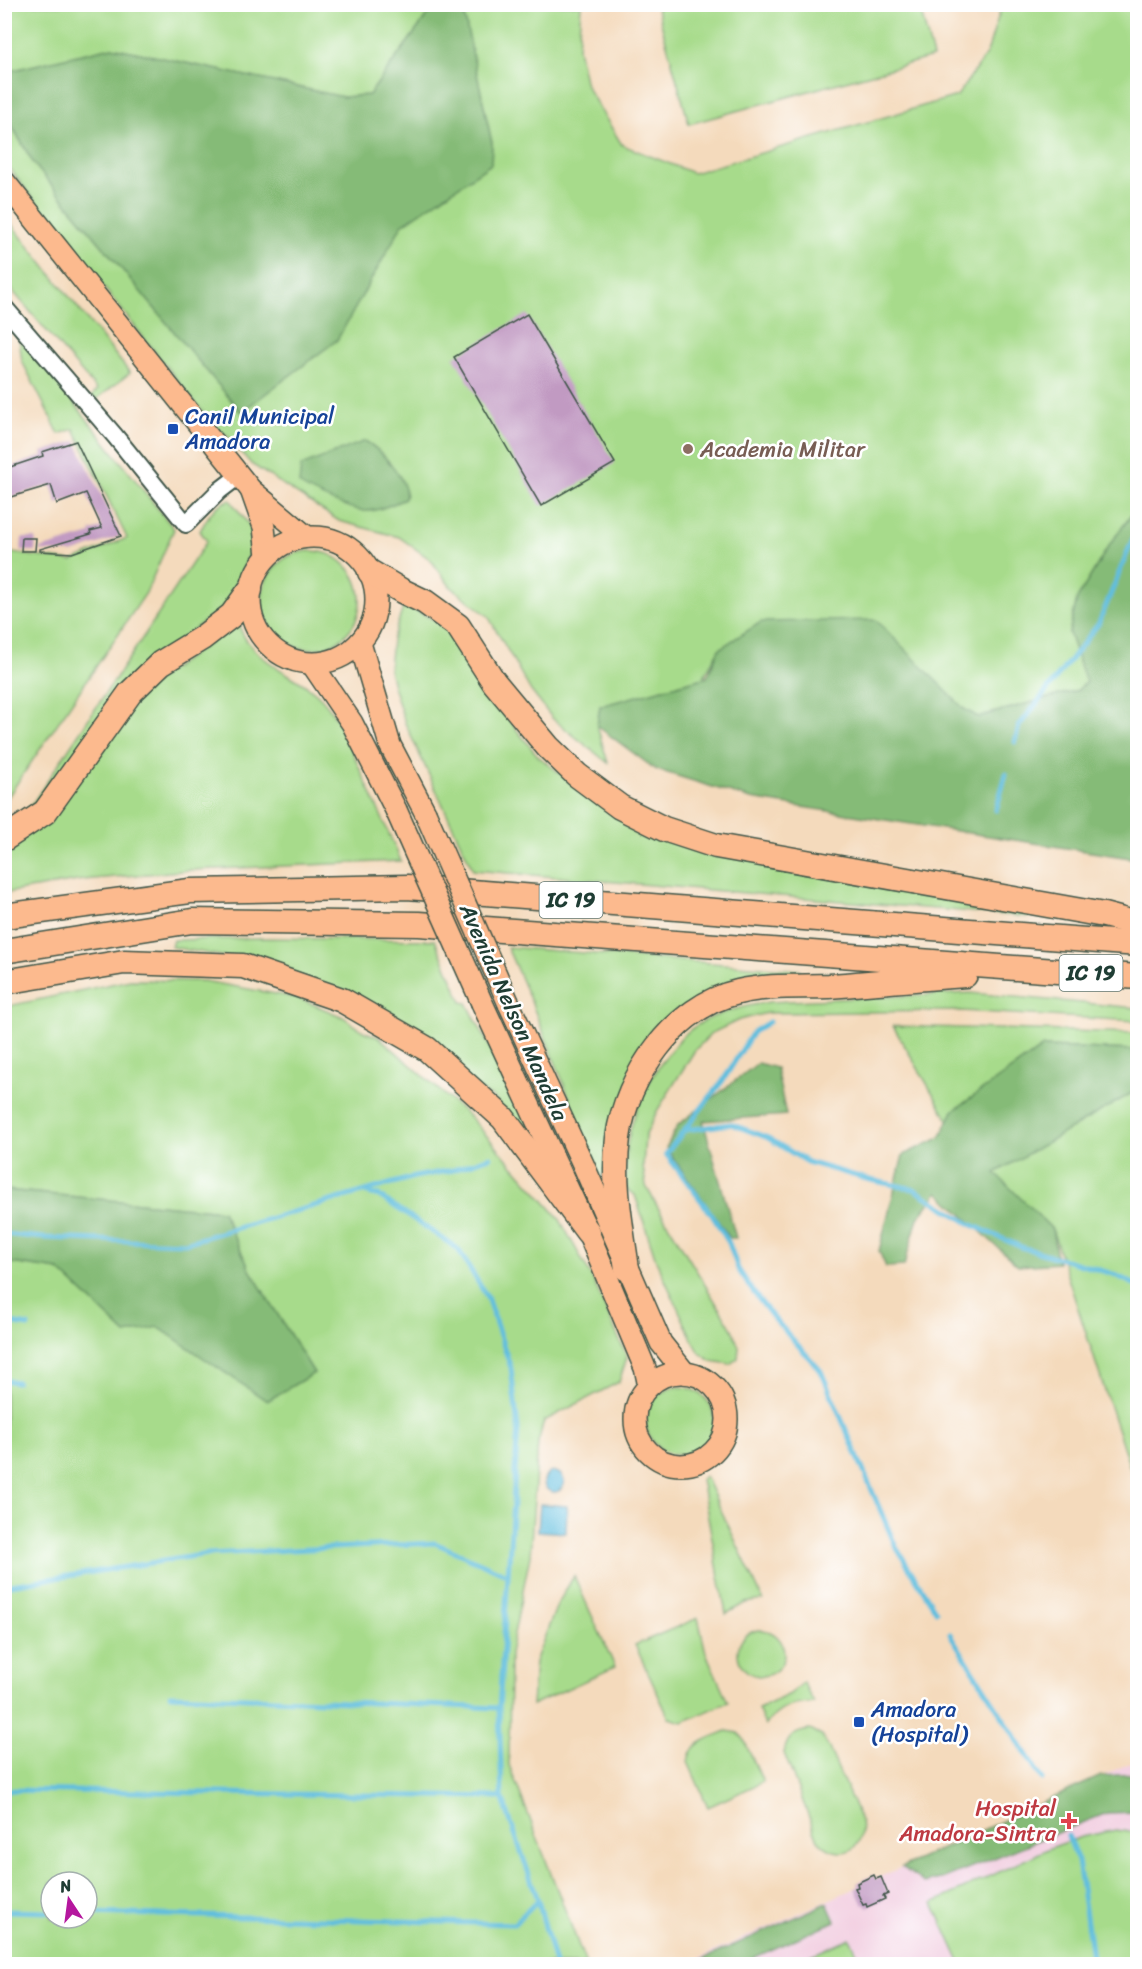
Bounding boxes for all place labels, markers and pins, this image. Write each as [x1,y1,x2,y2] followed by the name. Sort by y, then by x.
[184,397,335,461] place label: Canil Municipal Amadora
[166,422,180,436] marker: Canil Municipal Amadora
[699,430,866,469] place label: Academia Militar
[681,442,695,456] marker: Academia Militar
[870,1690,969,1754] place label: Amadora (Hospital)
[852,1715,866,1729] marker: Amadora (Hospital)
[898,1789,1057,1853] place label: Hospital Amadora-Sintra
[1060,1812,1078,1830] marker: Hospital Amadora-Sintra

